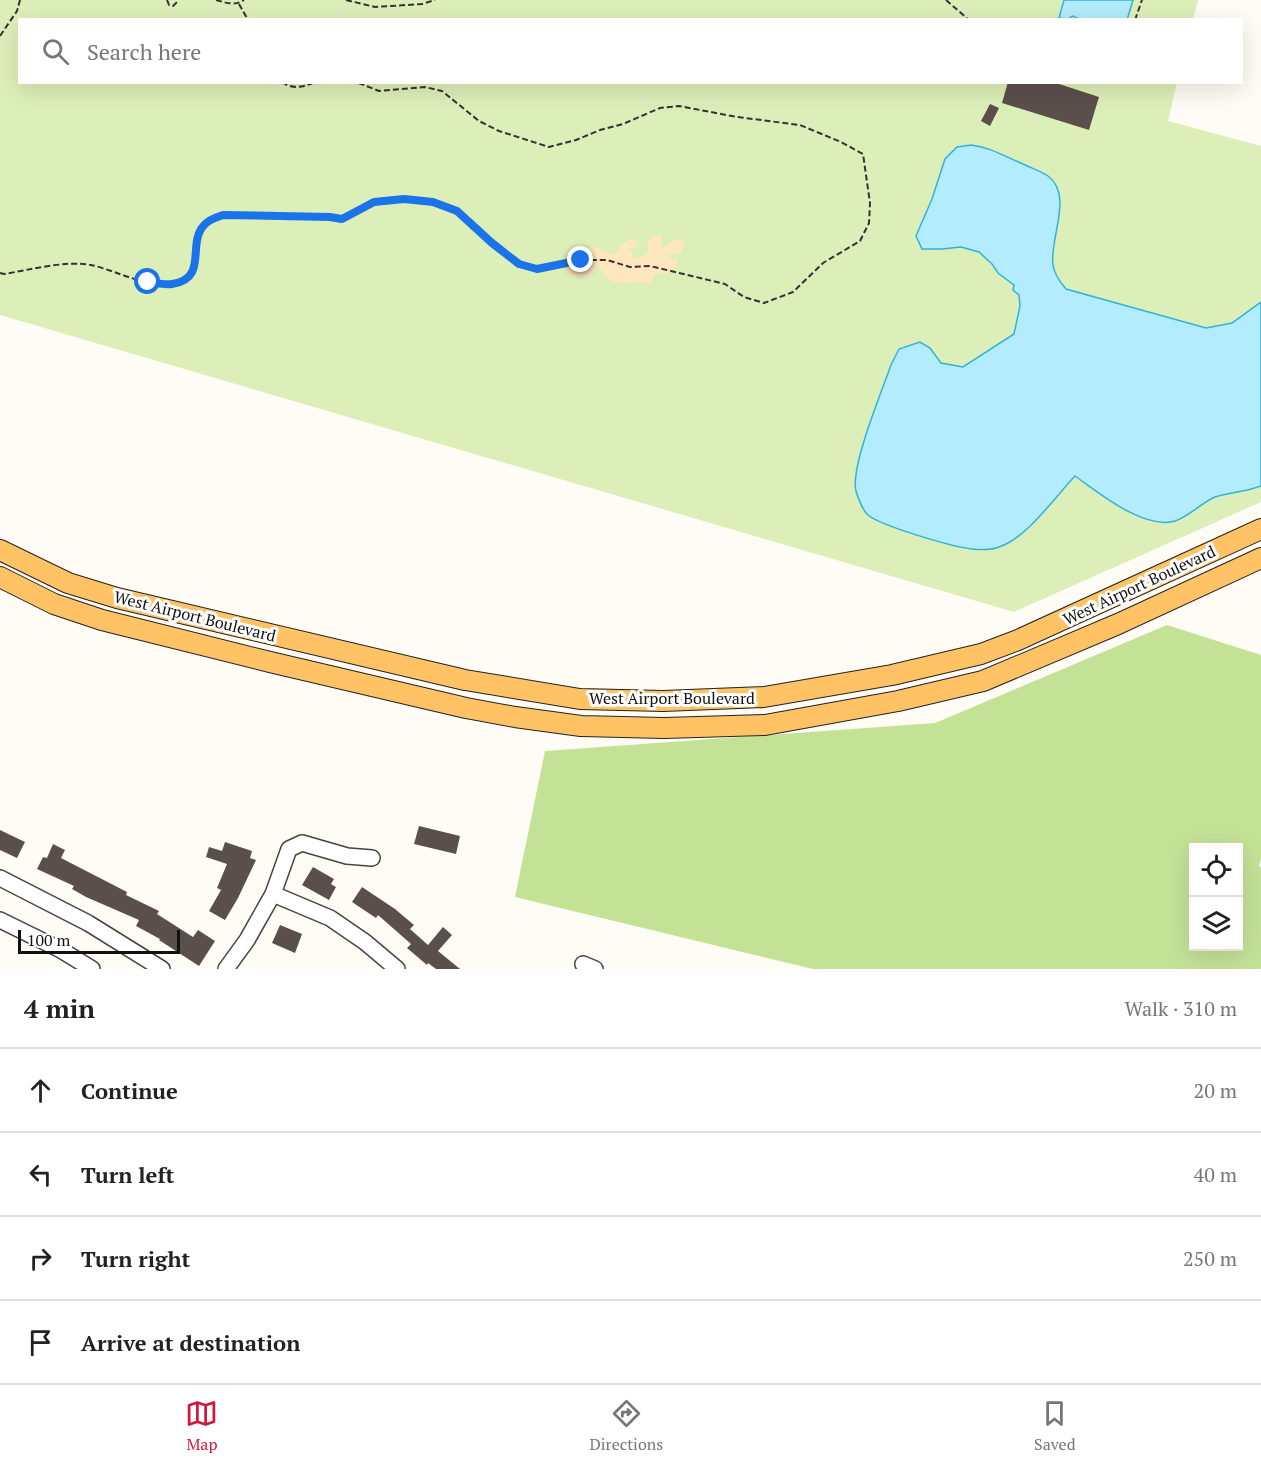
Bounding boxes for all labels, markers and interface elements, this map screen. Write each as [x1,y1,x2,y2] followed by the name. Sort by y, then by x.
[18,18,1243,84] search box
[39,35,72,68] icon: search
[87,37,201,66] text: Search here
[567,246,593,272] route end
[134,268,160,294] route start
[1059,540,1219,630] street label: West Airport Boulevard
[112,585,278,647] street label: West Airport Boulevard
[589,687,755,709] street label: West Airport Boulevard
[1189,843,1243,951] map controls
[1189,843,1243,897] button: locate
[1189,897,1243,951] button: layers
[18,927,180,954] scale bar
[27,929,70,951] text: 100 m
[24,991,95,1025] text: 4 min
[1125,995,1237,1022] text: Walk · 310 m
[24,1074,57,1107] icon: ahead
[81,1076,178,1105] text: Continue
[1194,1077,1237,1104] text: 20 m
[24,1158,57,1191] icon: left
[81,1160,174,1189] text: Turn left
[1194,1161,1237,1188] text: 40 m
[24,1242,57,1275] icon: right
[81,1244,190,1273] text: Turn right
[1183,1245,1237,1272] text: 250 m
[24,1326,57,1359] icon: arrive
[81,1328,300,1357] text: Arrive at destination
[185,1397,218,1455] tab: Map
[589,1397,663,1455] tab: Directions
[1034,1397,1076,1455] tab: Saved

